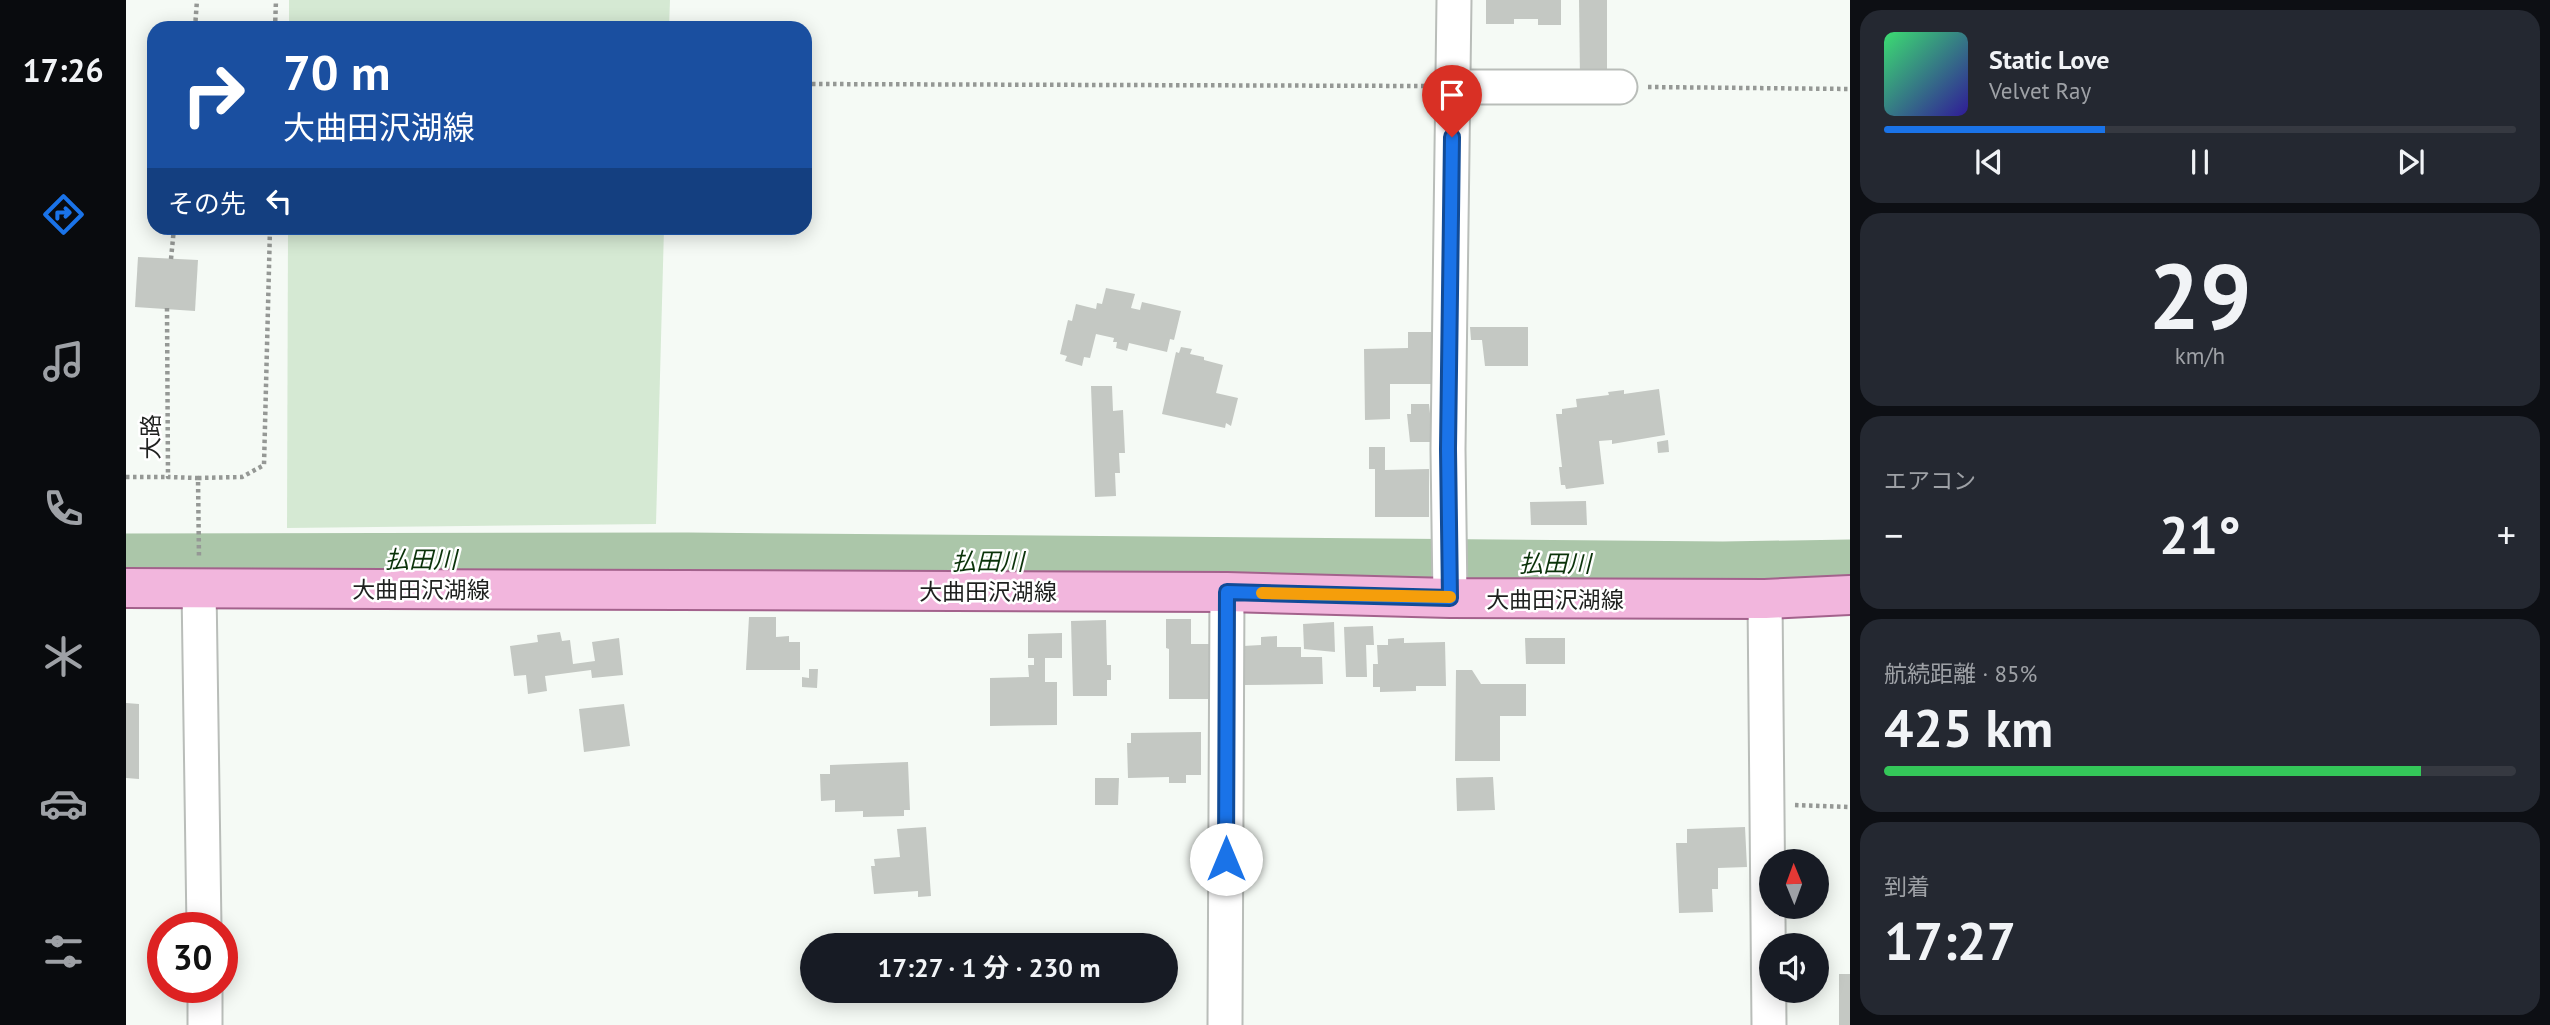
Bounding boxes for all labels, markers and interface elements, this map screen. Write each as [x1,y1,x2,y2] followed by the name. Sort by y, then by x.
[283,40,390,104] text: 70 m
[1989,43,2110,76] text: Static Love
[22,49,104,91] text: 17:26
[168,49,259,140] icon: right
[1422,65,1482,137] pin
[1433,76,1471,114] icon: arrive
[1989,76,2091,105] text: Velvet Ray
[283,106,475,148] text: 大曲田沢湖線
[1970,143,2008,181] icon: previous
[2181,143,2219,181] icon: pause
[2392,143,2430,181] icon: next
[260,182,298,220] icon: left
[168,187,246,220] text: その先
[39,190,88,239] icon: directions
[2148,236,2252,354] text: 29
[39,337,88,386] icon: music
[2175,341,2225,370] text: km/h
[136,414,165,460] street label: 大路
[1884,466,1976,495] text: エアコン
[39,484,88,533] icon: phone
[2159,501,2241,568] text: 21°
[1884,510,1903,559] text: −
[2497,510,2516,559] text: +
[385,544,460,575] water label: 払田川
[952,546,1027,577] water label: 払田川
[1519,548,1594,579] water label: 払田川
[352,575,490,604] street label: 大曲田沢湖線
[919,577,1057,606] street label: 大曲田沢湖線
[1486,585,1624,614] street label: 大曲田沢湖線
[39,632,88,681] icon: climate
[1884,659,2037,688] text: 航続距離 · 85%
[1884,694,2053,761] text: 425 km
[39,779,88,828] icon: car
[1189,822,1263,896] position arrow
[1759,849,1829,919] north arrow
[1759,849,1829,1003] map controls
[1884,872,1930,901] text: 到着
[1884,907,2016,974] text: 17:27
[147,912,238,1003] speed limit sign: 30
[39,927,88,976] icon: filters
[1759,933,1829,1003] button: sound
[877,951,1101,984] text: 17:27 · 1 分 · 230 m

